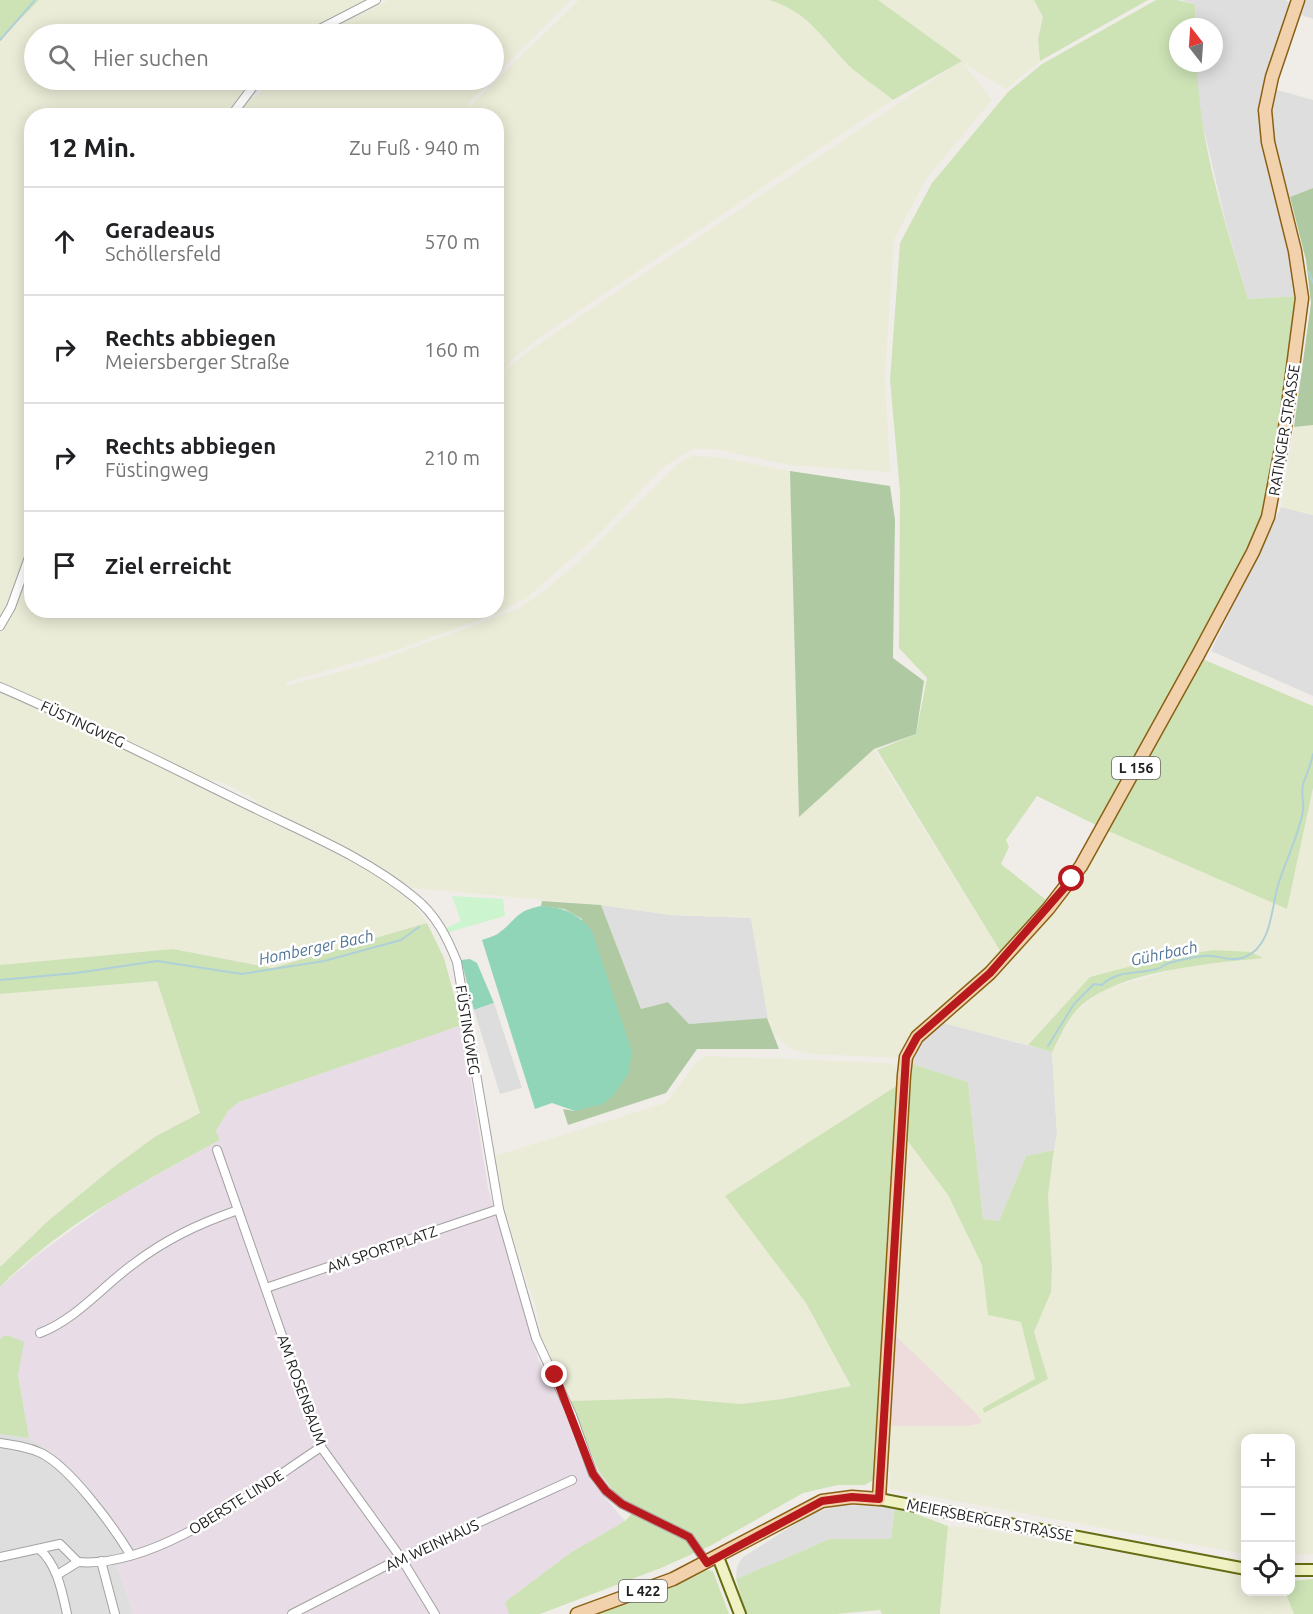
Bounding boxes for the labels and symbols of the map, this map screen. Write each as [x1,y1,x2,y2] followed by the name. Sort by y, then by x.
[1169,18,1223,72] north arrow
[1265,363,1303,497] street label: RATINGER STRASSE
[38,697,128,751] street label: FÜSTINGWEG
[1112,757,1160,779] road number: L 156
[1058,865,1084,891] route start
[257,926,375,968] water label: Homberger Bach
[1129,937,1199,969] water label: Gührbach
[453,984,483,1076] street label: FÜSTINGWEG
[325,1222,439,1276] street label: AM SPORTPLATZ
[274,1332,330,1448] street label: AM ROSENBAUM
[541,1361,567,1387] route end
[186,1466,286,1538] street label: OBERSTE LINDE
[905,1496,1075,1544] street label: MEIERSBERGER STRASSE
[382,1516,482,1574] street label: AM WEINHAUS
[619,1580,667,1602] road number: L 422

